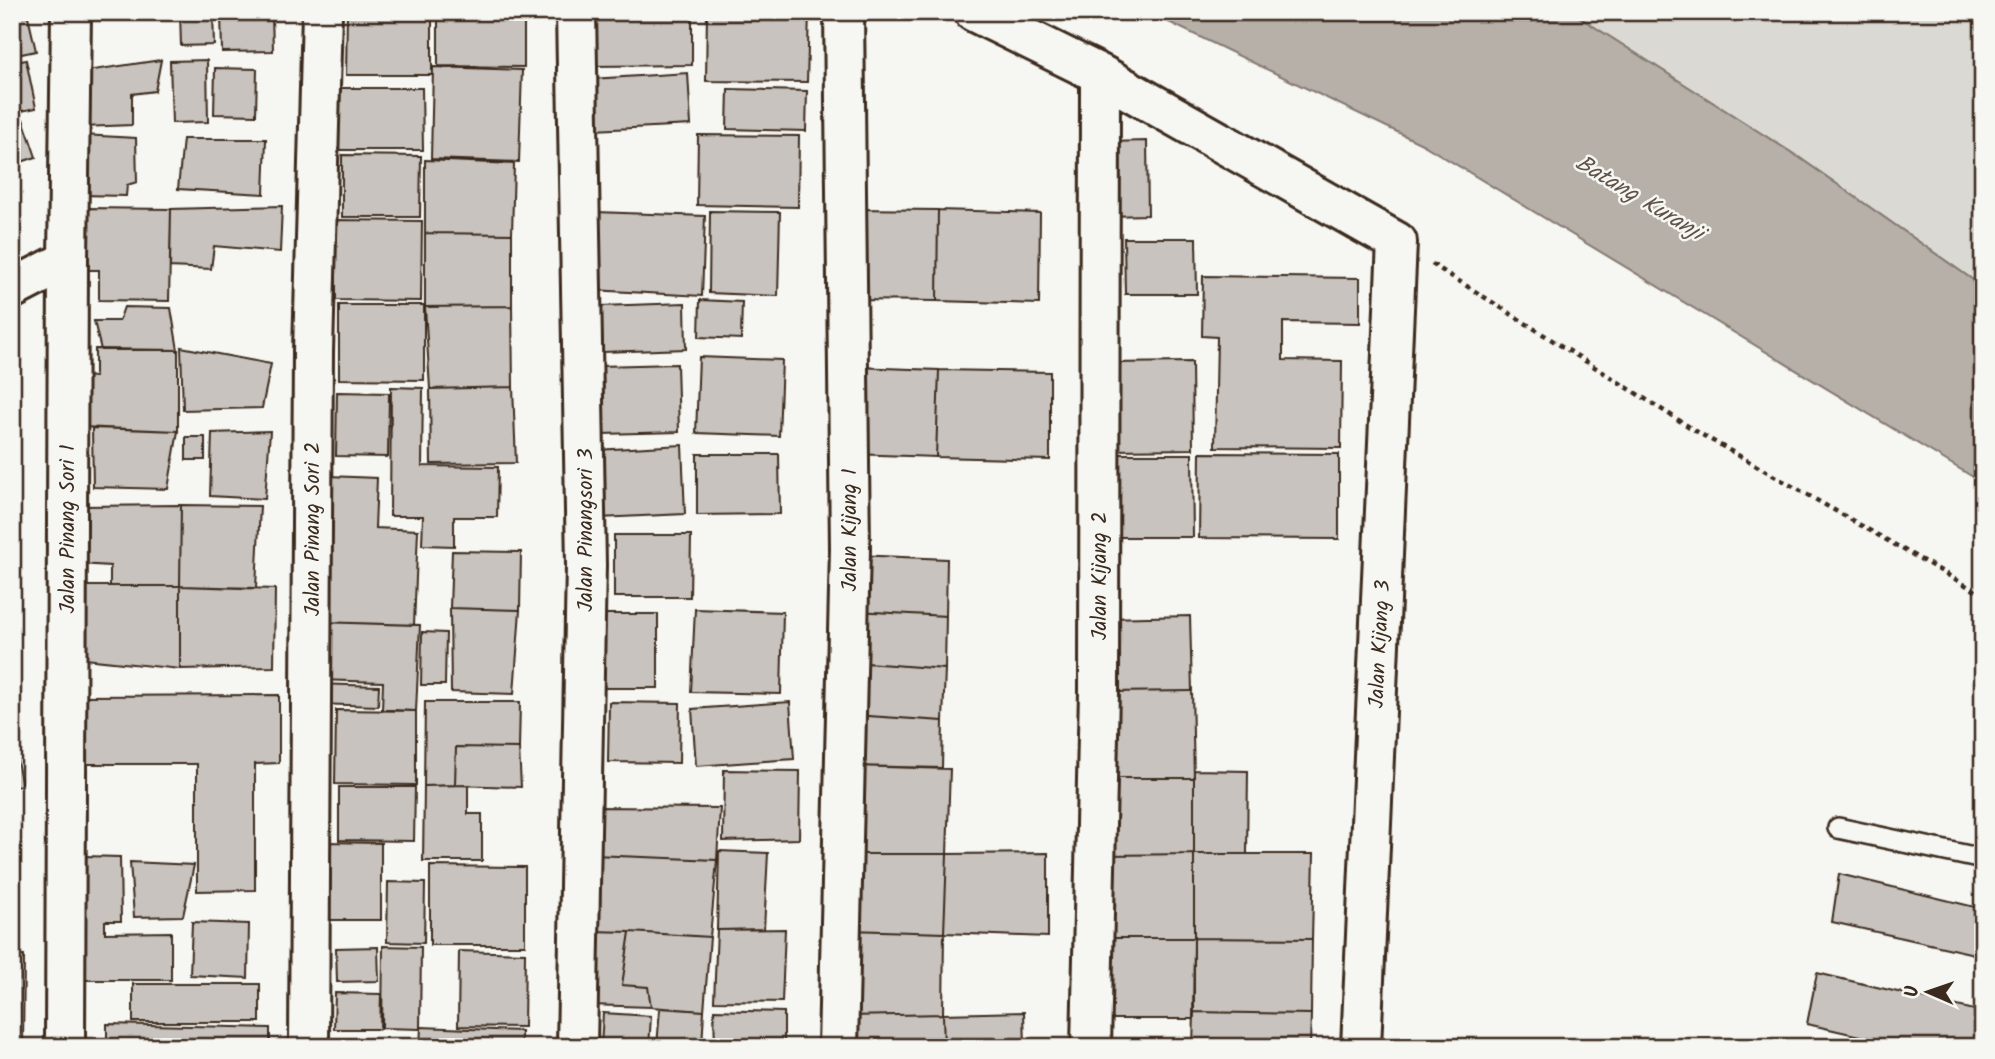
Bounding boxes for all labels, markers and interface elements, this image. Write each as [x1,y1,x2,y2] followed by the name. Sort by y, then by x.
[1568,146,1714,254] water label: Batang Kuranji
[297,442,330,616] street label: Jalan Pinang Sori 2
[52,445,85,613] street label: Jalan Pinang Sori 1
[570,448,603,612] street label: Jalan Pinangsori 3
[834,468,867,592] street label: Jalan Kijang 1
[1084,512,1117,640] street label: Jalan Kijang 2
[1361,579,1400,709] street label: Jalan Kijang 3
[1894,958,1964,1028] north arrow
[1898,985,1928,998] text: U

